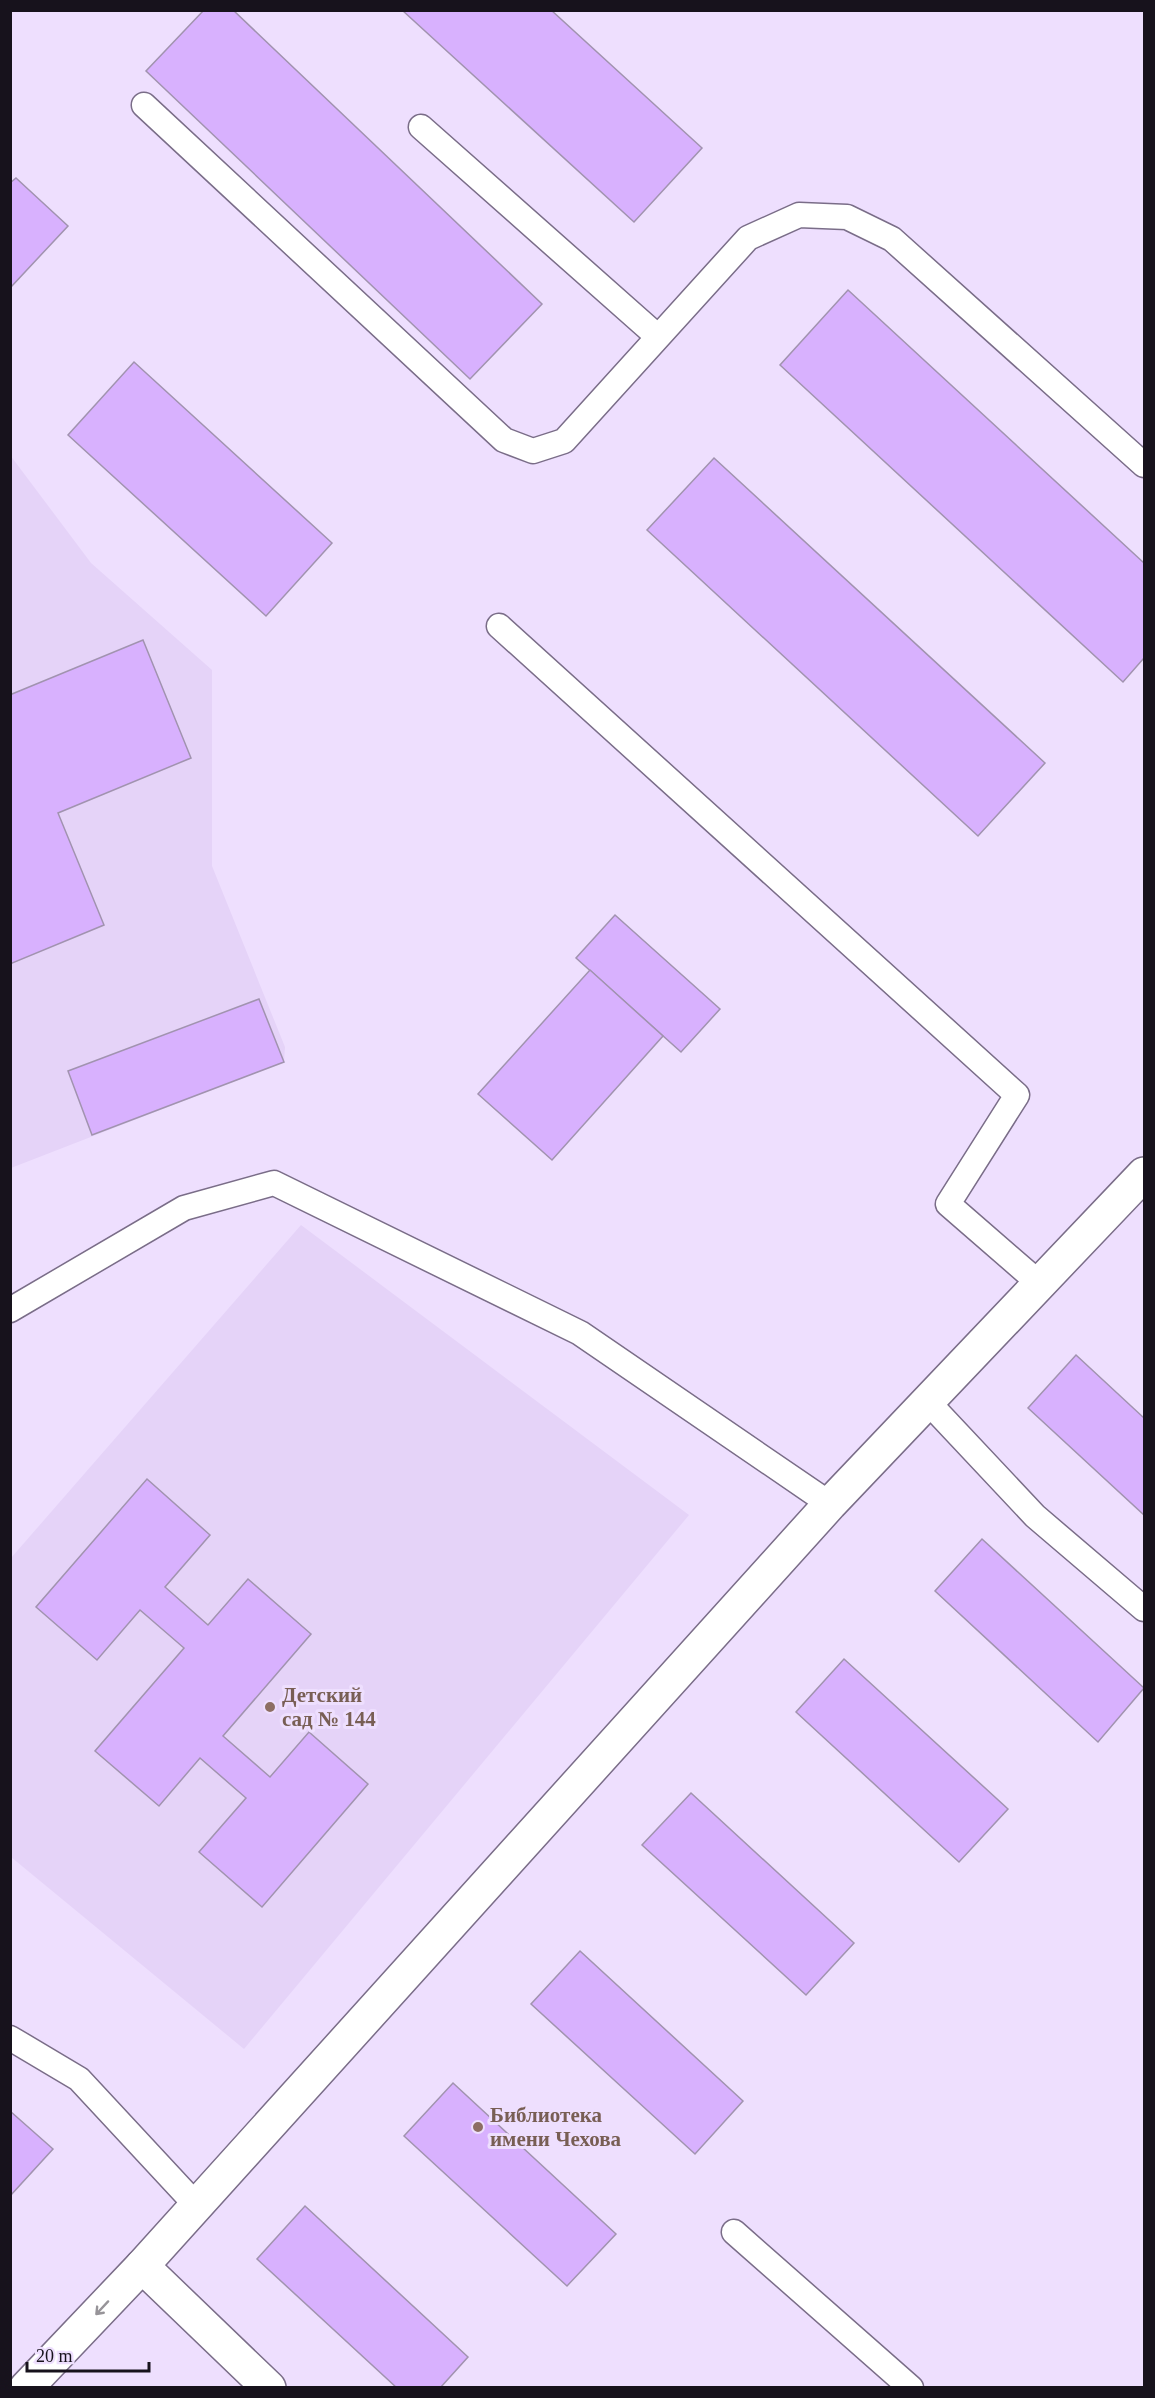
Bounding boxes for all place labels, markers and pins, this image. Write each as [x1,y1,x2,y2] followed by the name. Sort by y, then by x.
[282,1683,376,1731] place label: Детский сад № 144
[263,1700,277,1714] marker: Детский сад № 144
[490,2103,622,2151] place label: Библиотека имени Чехова
[471,2120,485,2134] marker: Библиотека имени Чехова

